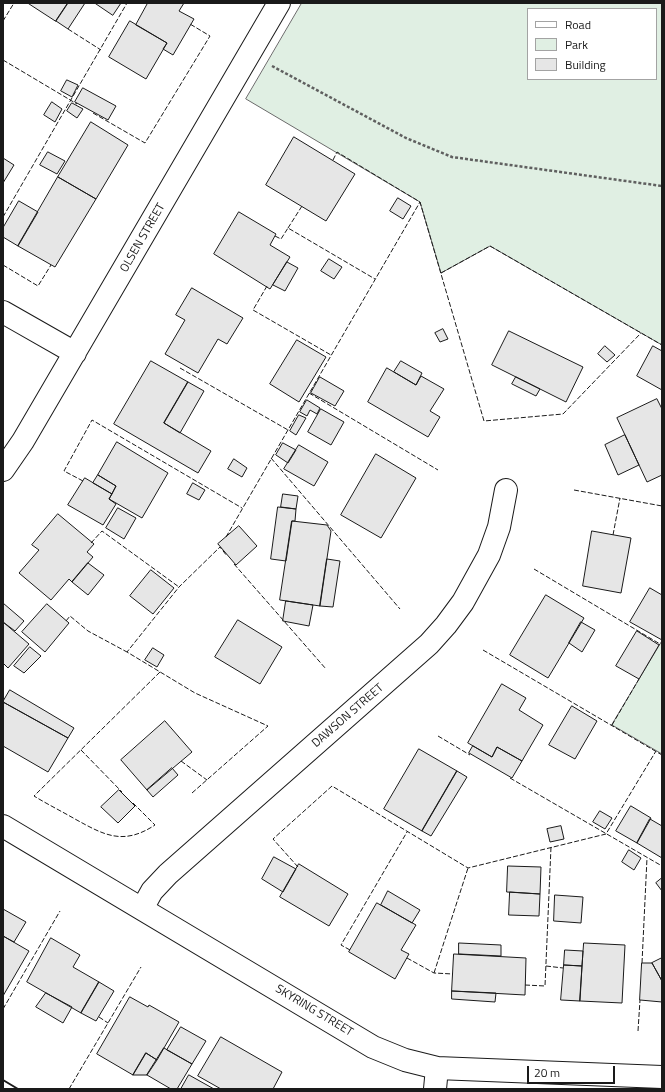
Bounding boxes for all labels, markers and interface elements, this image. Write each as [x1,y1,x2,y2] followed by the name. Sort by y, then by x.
[527,8,657,80] legend
[565,15,591,34] text: Road
[565,35,588,54] text: Park
[565,55,606,74] text: Building
[117,201,169,275] street label: OLSEN STREET
[309,681,387,751] street label: DAWSON STREET
[273,982,355,1040] street label: SKYRING STREET
[529,1058,617,1084] scale bar
[534,1063,560,1082] text: 20 m

